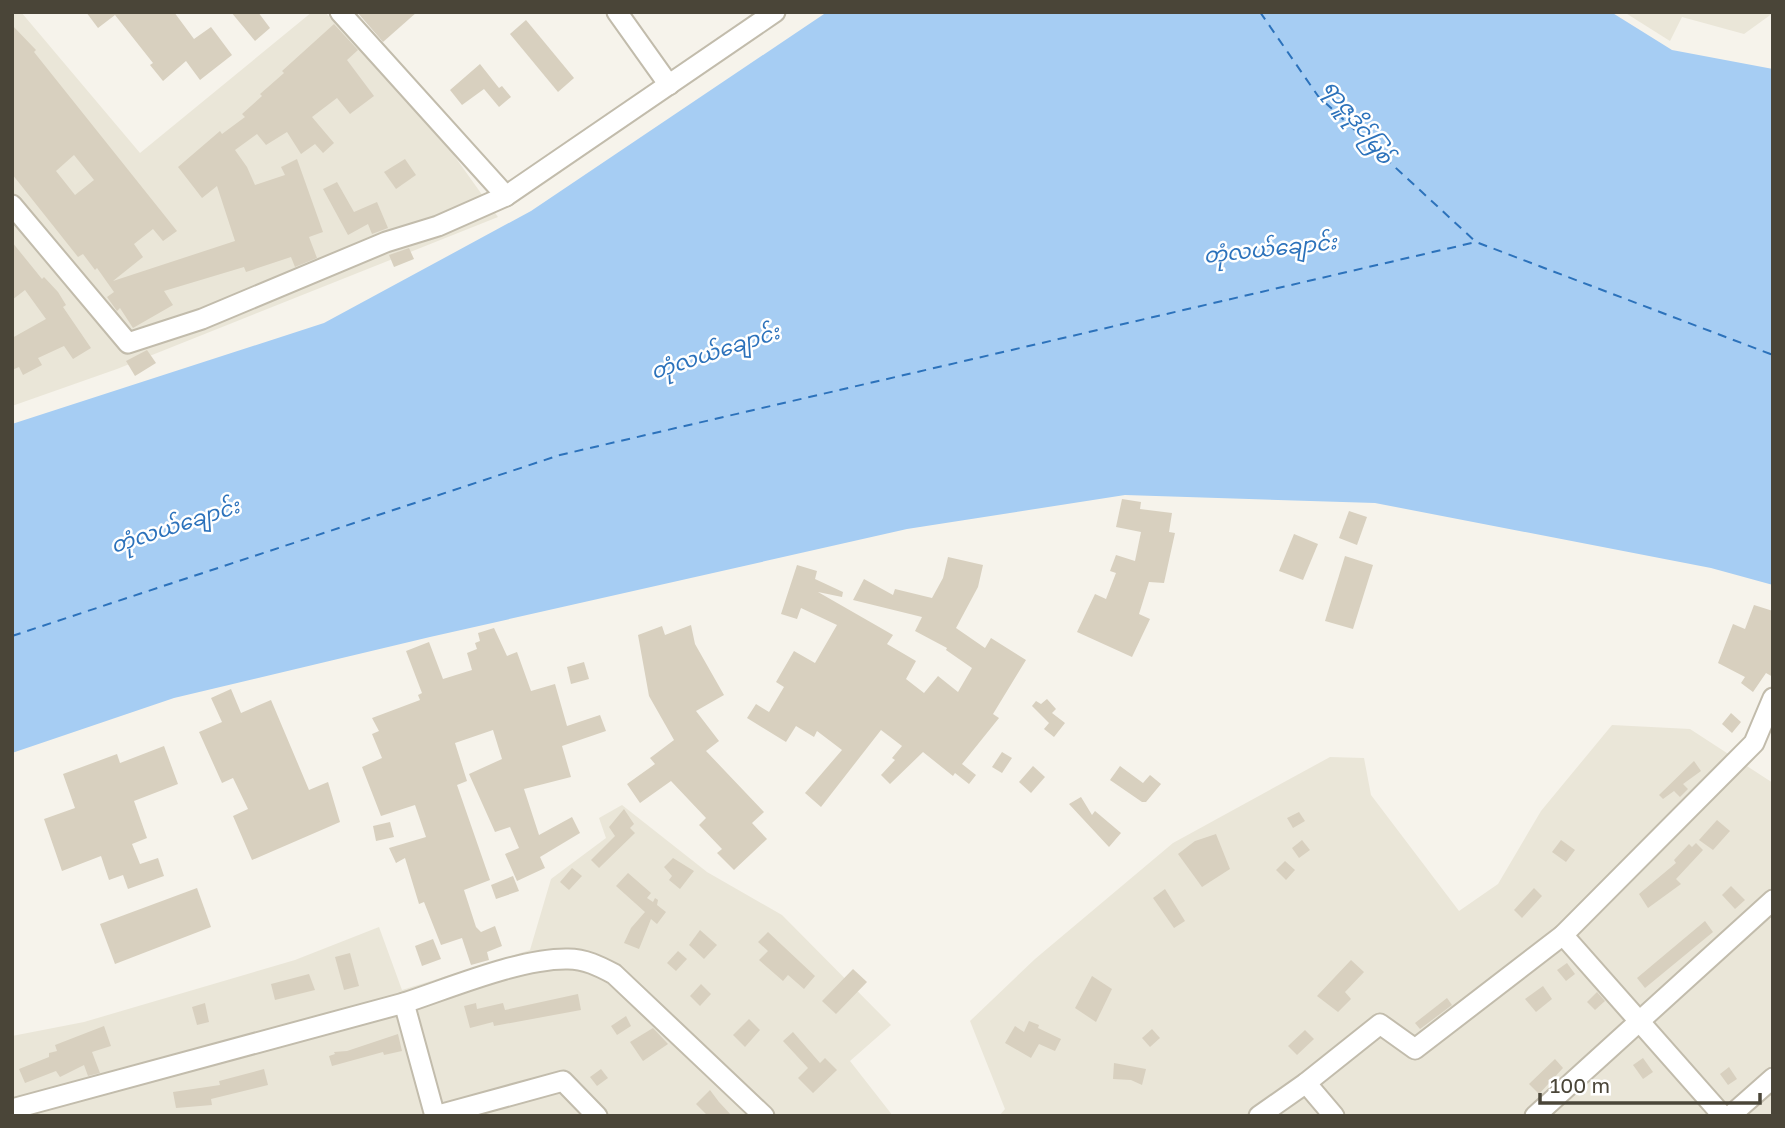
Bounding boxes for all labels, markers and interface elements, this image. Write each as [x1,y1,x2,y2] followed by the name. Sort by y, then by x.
[1315,74,1400,173] water label: ရာဇူဒိုင်မြစ်
[1202,227,1340,273] water label: တုံလယ်ချောင်း
[647,317,786,389] water label: တုံလယ်ချောင်း
[107,491,246,563] water label: တုံလယ်ချောင်း
[1540,1062,1760,1106] scale bar
[1550,1072,1610,1098] text: 100 m

